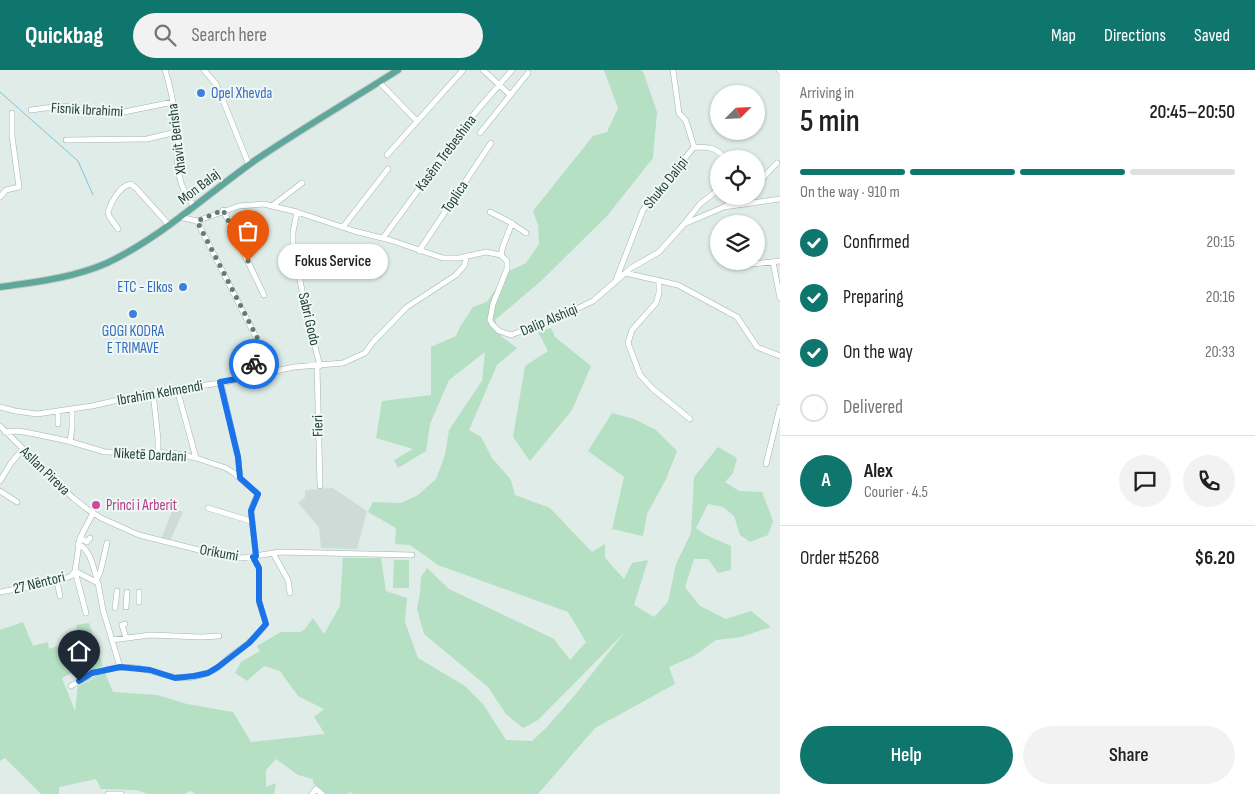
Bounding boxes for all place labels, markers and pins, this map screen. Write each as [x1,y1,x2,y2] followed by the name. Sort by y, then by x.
[211,84,272,103] place label: Opel Xhevda
[195,87,207,99] marker: Opel Xhevda
[227,210,269,261] pin
[278,244,388,278] callout: Fokus Service
[117,278,173,297] place label: ETC - Elkos
[177,281,189,293] marker: ETC - Elkos
[127,308,139,320] marker: GOGI KODRA E TRIMAVE
[102,322,165,358] place label: GOGI KODRA E TRIMAVE
[106,496,178,515] place label: Princi i Arberit
[90,499,102,511] marker: Princi i Arberit
[58,630,100,681] pin

